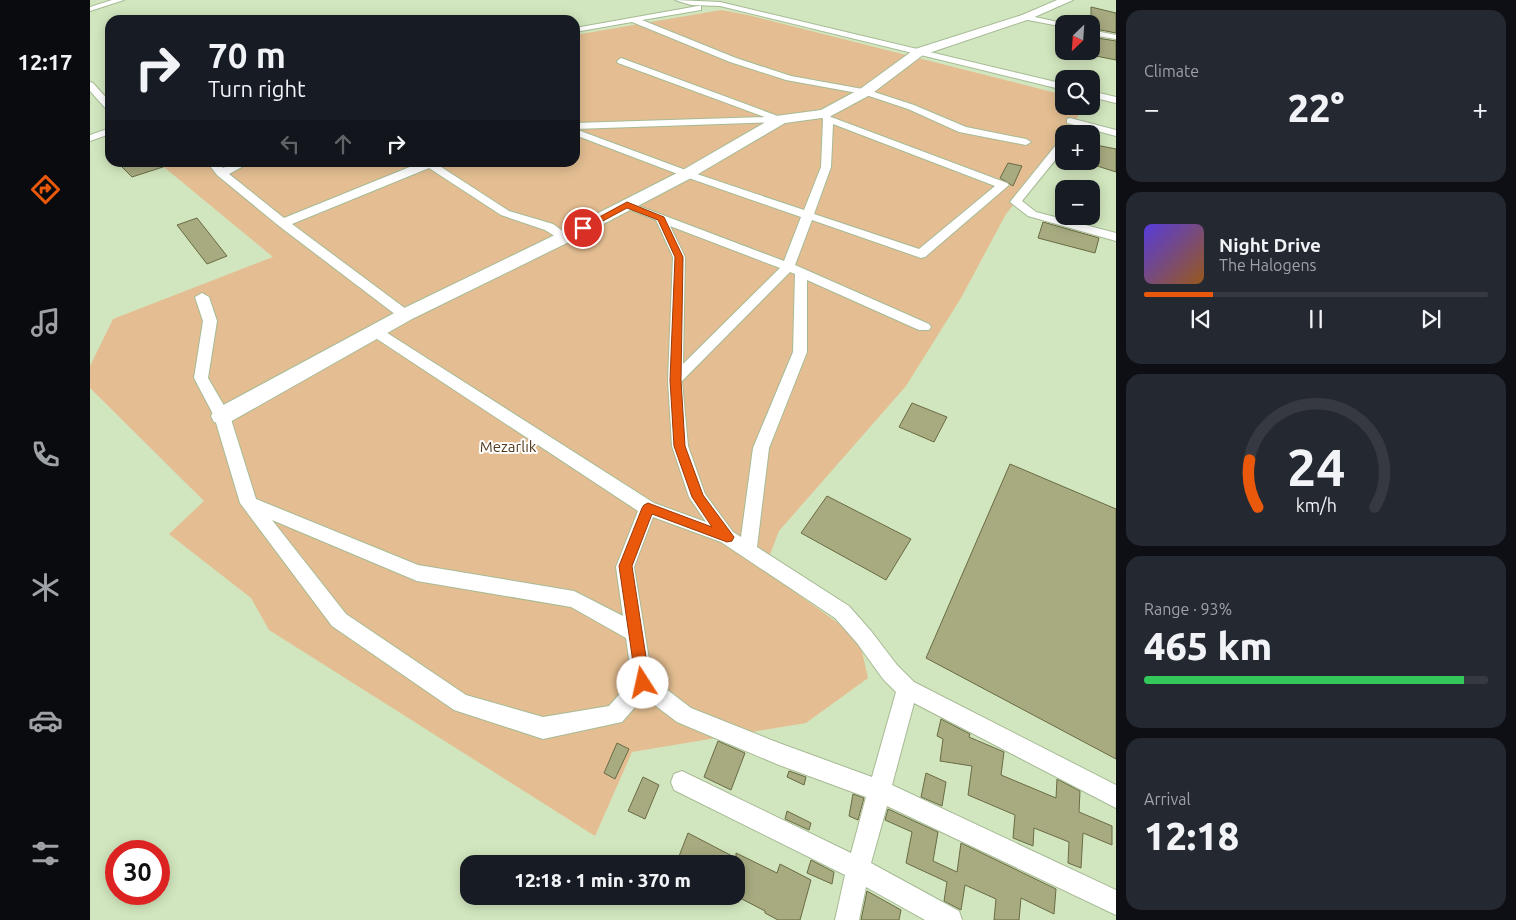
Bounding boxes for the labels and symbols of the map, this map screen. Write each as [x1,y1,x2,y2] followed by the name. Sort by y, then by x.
[1055,15,1100,60] north arrow
[562,207,604,249] pin
[480,438,537,455] park label: Mezarlık
[616,656,668,708] position arrow
[105,840,170,905] speed limit sign: 30

